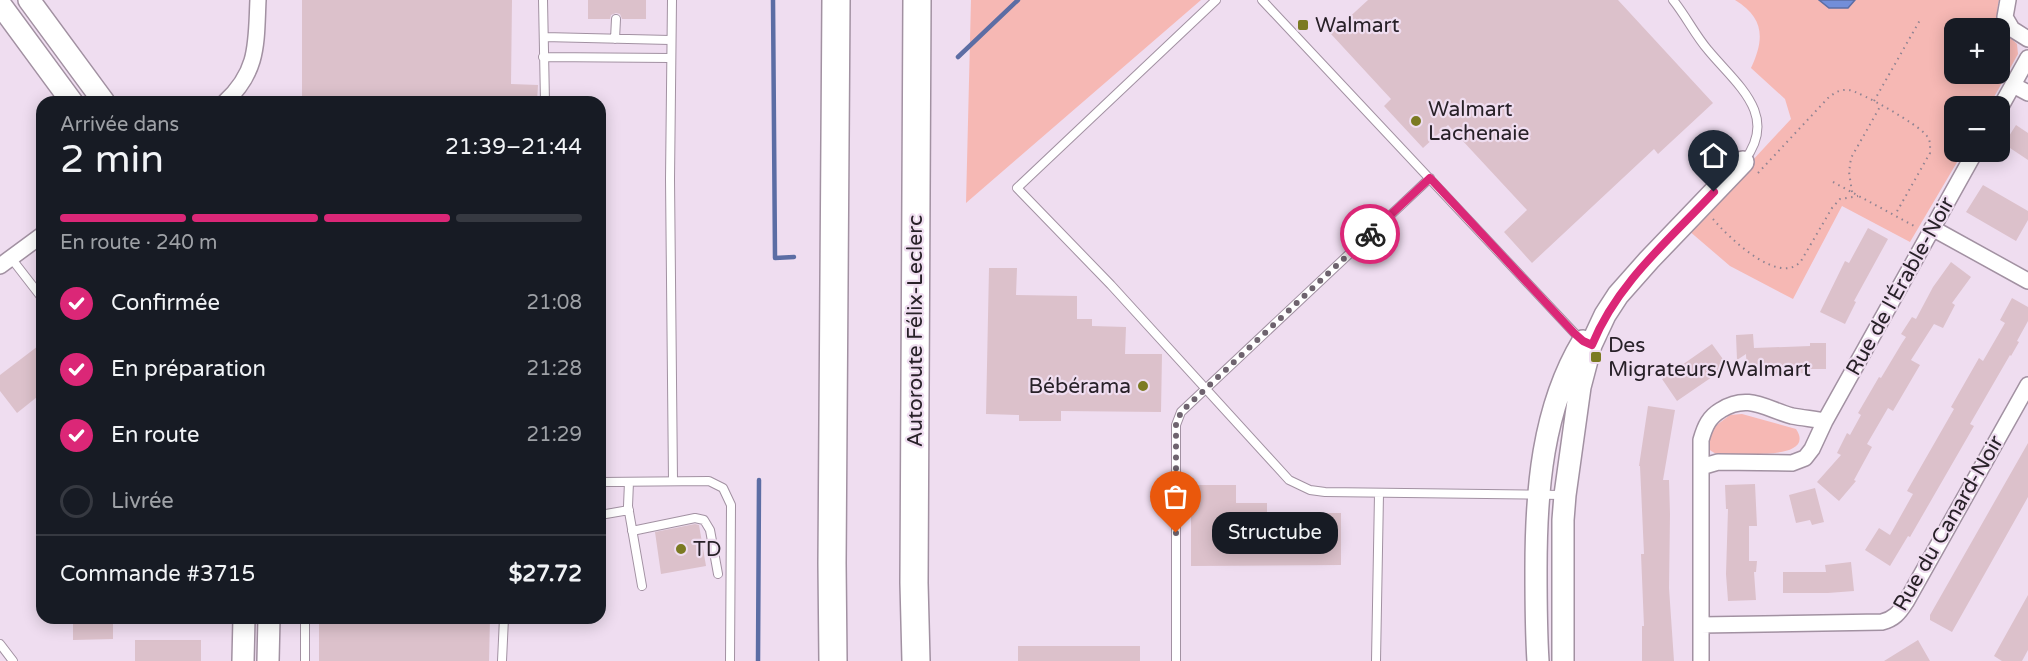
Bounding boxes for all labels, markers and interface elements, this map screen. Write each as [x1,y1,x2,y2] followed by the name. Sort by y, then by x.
[1315,13,1400,38] place label: Walmart
[1296,18,1310,32] marker: Walmart
[1944,18,2010,162] map controls
[1944,18,2010,84] button: +
[1944,96,2010,162] button: −
[1428,97,1530,146] place label: Walmart Lachenaie
[60,113,179,137] text: Arrivée dans
[1409,114,1423,128] marker: Walmart Lachenaie
[1688,130,1739,192] pin
[445,134,582,160] text: 21:39–21:44
[60,136,164,183] text: 2 min
[1697,139,1730,172] icon: home
[1841,193,1960,380] street label: Rue de l'Érable-Noir
[1340,204,1400,264] courier
[903,215,928,447] street label: Autoroute Félix-Leclerc
[1354,218,1387,251] icon: bike
[60,231,217,255] text: En route · 240 m
[60,287,93,320] icon: check
[111,290,220,316] text: Confirmée
[527,291,582,315] text: 21:08
[1608,333,1811,382] place label: Des Migrateurs/Walmart
[1589,350,1603,364] marker: Des Migrateurs/Walmart
[60,353,93,386] icon: check
[111,356,266,382] text: En préparation
[527,357,582,381] text: 21:28
[1029,374,1131,399] place label: Bébérama
[1136,379,1150,393] marker: Bébérama
[60,419,93,452] icon: check
[111,422,200,448] text: En route
[527,423,582,447] text: 21:29
[1888,431,2009,615] street label: Rue du Canard-Noir
[1150,471,1201,533] pin
[1159,480,1192,513] icon: bag
[111,488,174,514] text: Livrée
[1212,512,1338,554] callout: Structube
[1228,521,1322,545] text: Structube
[693,537,722,562] place label: TD
[674,542,688,556] marker: TD
[60,561,255,587] text: Commande #3715
[509,561,582,587] text: $27.72

